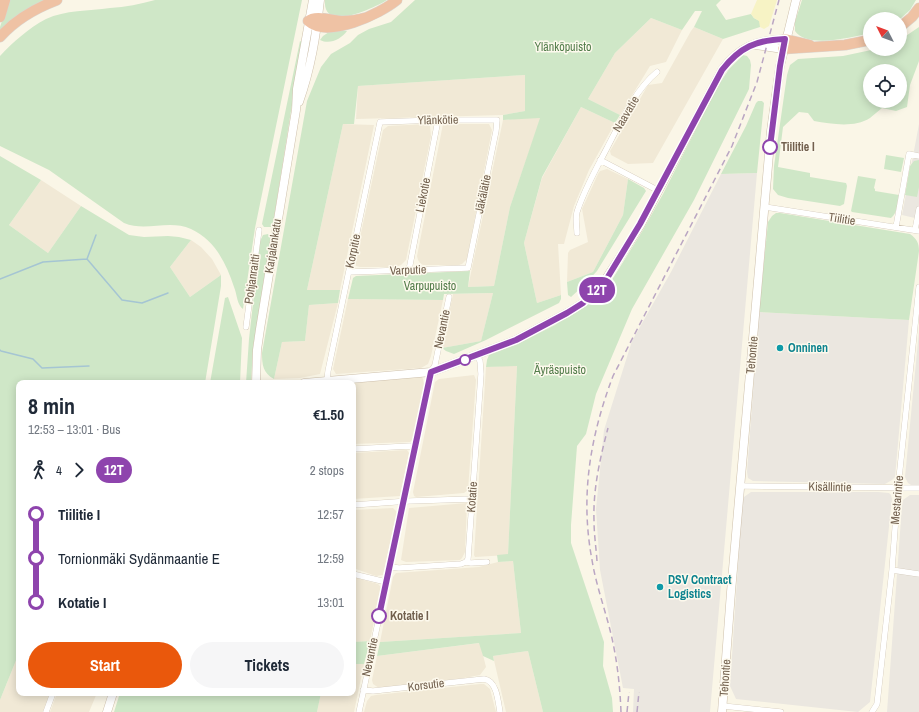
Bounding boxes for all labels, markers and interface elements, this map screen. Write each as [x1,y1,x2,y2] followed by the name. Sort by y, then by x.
[863,12,907,56] north arrow
[863,12,907,108] map controls
[535,39,591,55] park label: Ylänköpuisto
[863,64,907,108] button: locate
[609,93,643,135] street label: Naavatie
[417,112,459,128] street label: Ylänkötie
[762,139,778,155] marker: Tiilitie I
[781,139,815,155] place label: Tiilitie I
[471,173,495,215] street label: Jäkälätie
[412,176,434,214] street label: Liekotie
[827,209,857,229] street label: Tiilitie
[261,218,285,274] street label: Karjalankatu
[342,232,364,270] street label: Korpitie
[241,253,263,305] street label: Pohjanraitti
[389,261,427,279] street label: Varputie
[574,277,620,303] line badge: 12T
[404,278,456,294] park label: Varpupuisto
[587,281,607,299] text: 12T
[430,308,454,350] street label: Nevantie
[742,335,762,375] street label: Tehontie
[788,340,828,356] place label: Onninen
[775,343,785,353] marker: Onninen
[459,354,471,366] unlabelled marker
[533,362,586,378] park label: Äyräspuisto
[28,391,75,421] text: 8 min
[313,404,344,425] text: €1.50
[28,421,120,438] text: 12:53 – 13:01 · Bus
[28,459,50,481] icon: walk
[68,459,90,481] icon: forward
[104,461,124,479] text: 12T
[56,462,62,479] text: 4
[310,462,344,479] text: 2 stops
[887,475,907,525] street label: Mestarintie
[808,479,852,495] street label: Kisällintie
[463,481,481,513] street label: Kotatie
[58,504,100,525] text: Tiilitie I
[317,506,344,523] text: 12:57
[58,548,220,569] text: Tornionmäki Sydänmaantie E
[317,550,344,567] text: 12:59
[668,572,732,602] place label: DSV Contract Logistics
[655,582,665,592] marker: DSV Contract Logistics
[58,592,107,613] text: Kotatie I
[317,594,344,611] text: 13:01
[371,608,387,624] marker: Kotatie I
[390,608,429,624] place label: Kotatie I
[358,636,382,678] street label: Nevantie
[28,642,182,688] button: Start
[190,642,344,688] button: Tickets
[716,659,734,697] street label: Tehontie
[407,675,445,695] street label: Korsutie

